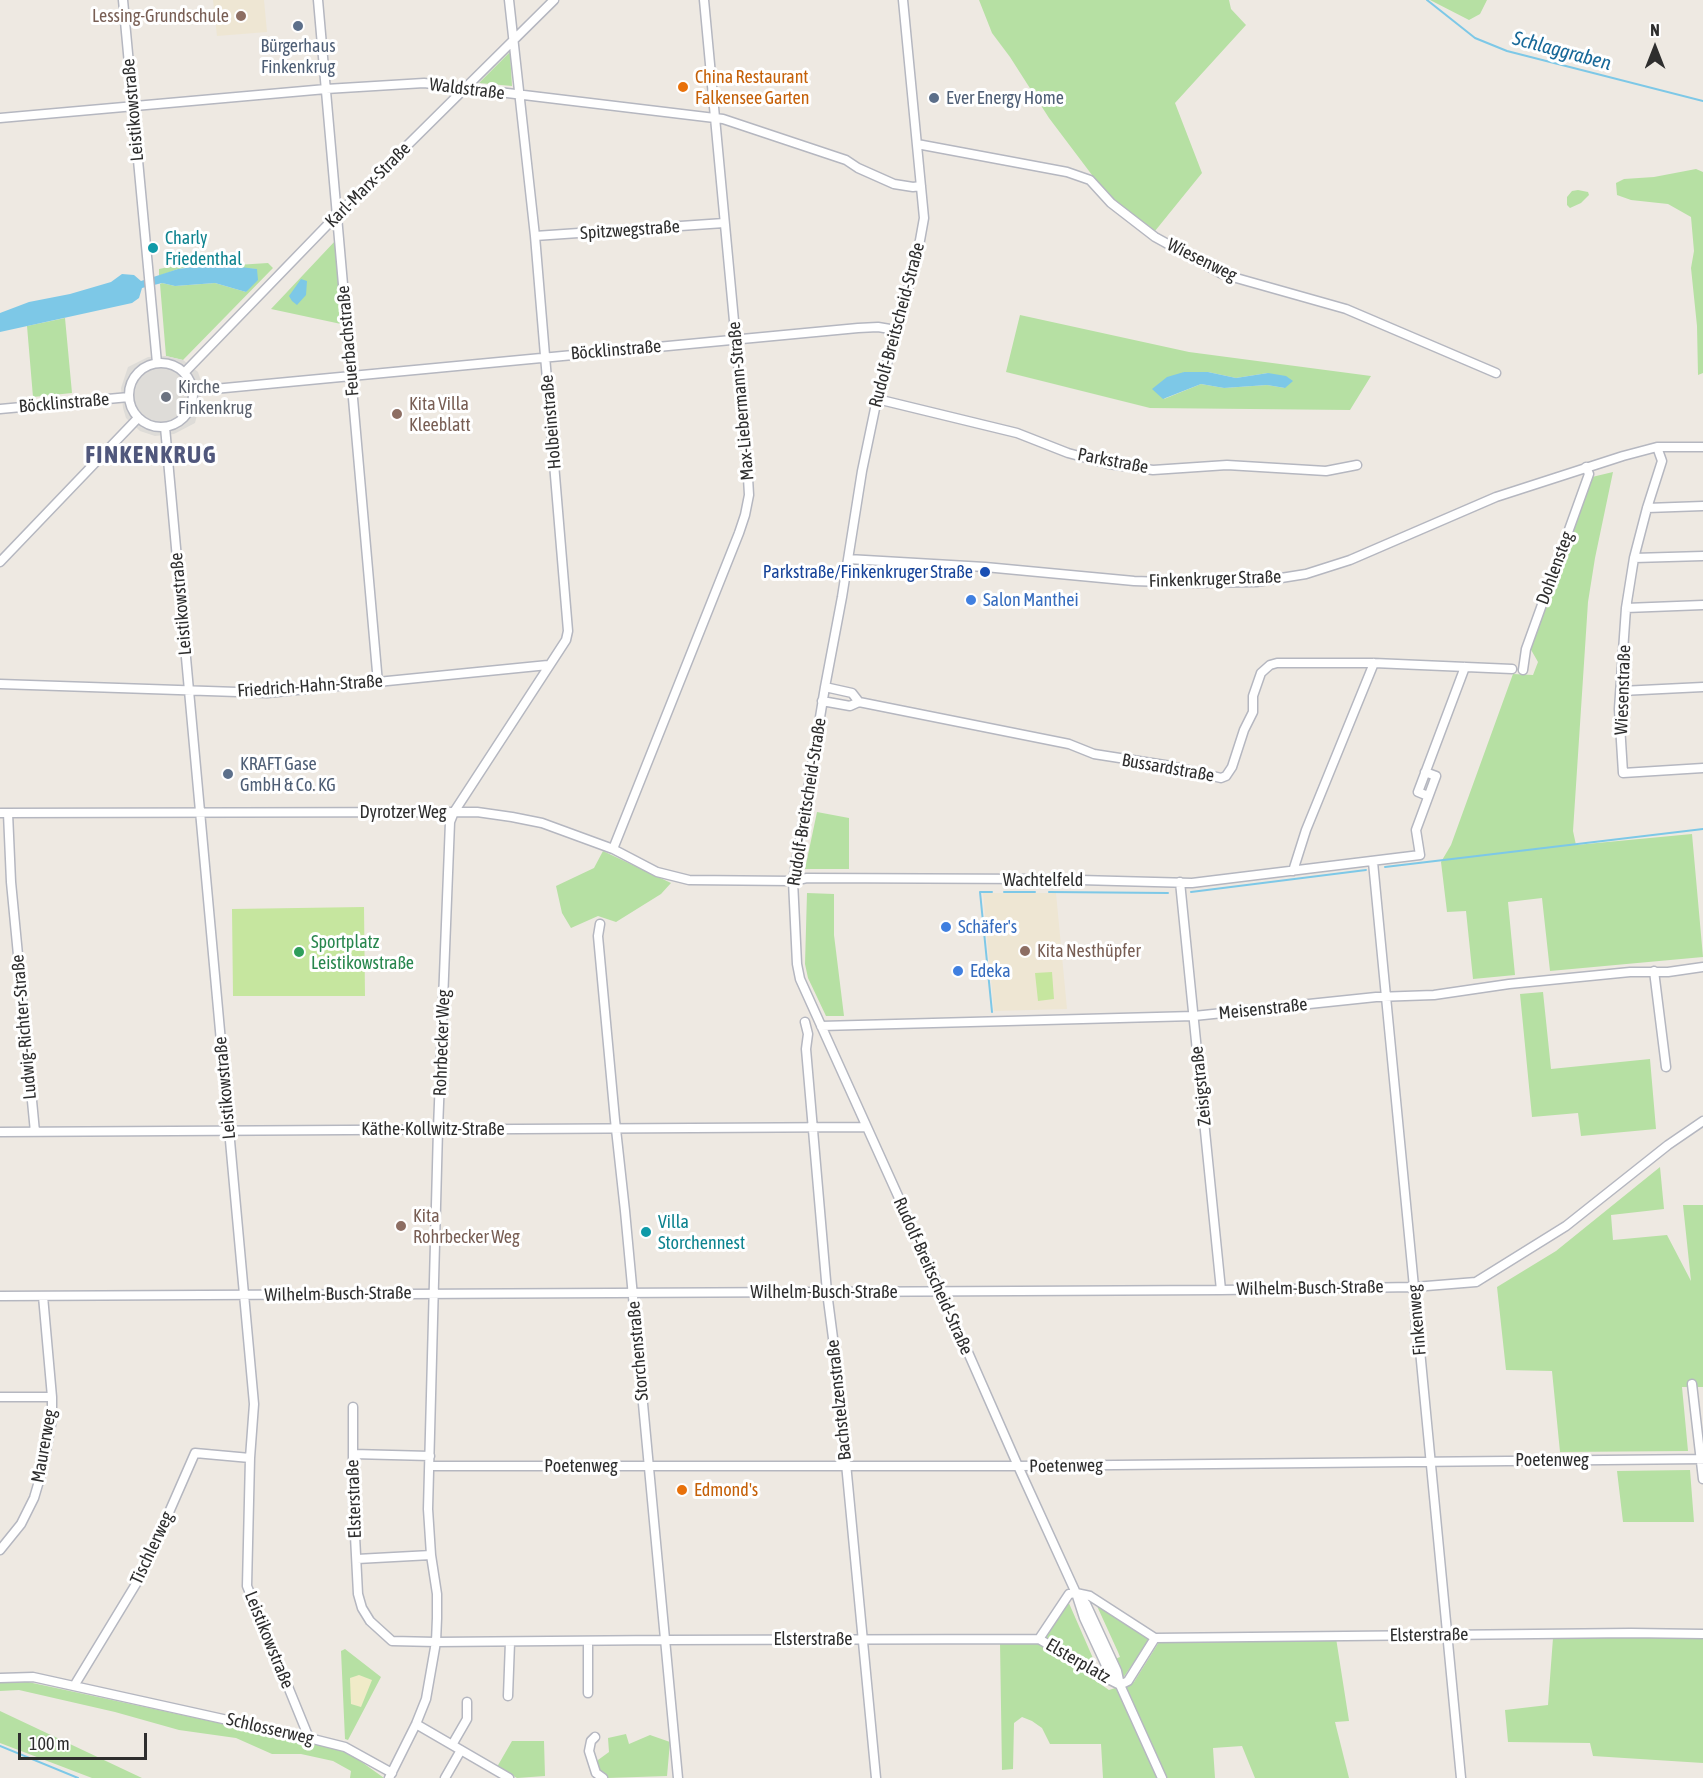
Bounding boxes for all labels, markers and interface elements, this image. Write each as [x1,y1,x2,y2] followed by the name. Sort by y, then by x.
[92,5,229,27] place label: Lessing-Grundschule
[234,9,248,23] marker: Lessing-Grundschule
[1625,18,1685,78] north arrow
[291,19,305,33] marker: Bürgerhaus Finkenkrug
[1650,21,1660,39] text: N
[1510,26,1614,76] water label: Schlaggraben
[260,35,336,78] place label: Bürgerhaus Finkenkrug
[118,58,148,162] street label: Leistikowstraße
[695,66,810,109] place label: China Restaurant Falkensee Garten
[428,74,506,104] street label: Waldstraße
[676,80,690,94] marker: China Restaurant Falkensee Garten
[946,87,1064,109] place label: Ever Energy Home
[927,91,941,105] marker: Ever Energy Home
[321,138,415,232] street label: Karl-Marx-Straße
[579,216,681,244] street label: Spitzwegstraße
[165,227,242,270] place label: Charly Friedenthal
[1164,234,1240,286] street label: Wiesenweg
[865,240,929,410] street label: Rudolf-Breitscheid-Straße
[146,241,160,255] marker: Charly Friedenthal
[332,285,364,397] street label: Feuerbachstraße
[723,321,759,481] street label: Max-Liebermann-Straße
[570,335,662,365] street label: Böcklinstraße
[536,374,566,470] street label: Holbeinstraße
[178,376,252,418] place label: Kirche Finkenkrug
[18,388,110,418] street label: Böcklinstraße
[159,390,173,404] marker: Kirche Finkenkrug
[409,393,471,436] place label: Kita Villa Kleeblatt
[390,407,404,421] marker: Kita Villa Kleeblatt
[85,441,217,469] district label: FINKENKRUG
[1076,444,1150,478] street label: Parkstraße
[1532,529,1578,607] street label: Dohlensteg
[166,552,196,656] street label: Leistikowstraße
[763,561,973,583] place label: Parkstraße/Finkenkruger Straße
[978,565,992,579] marker: Parkstraße/Finkenkruger Straße
[1148,566,1282,592] street label: Finkenkruger Straße
[983,589,1079,611] place label: Salon Manthei
[964,593,978,607] marker: Salon Manthei
[1611,645,1635,735] street label: Wiesenstraße
[237,670,383,702] street label: Friedrich-Hahn-Straße
[783,716,831,888] street label: Rudolf-Breitscheid-Straße
[1120,749,1216,787] street label: Bussardstraße
[240,753,336,795] place label: KRAFT Gase GmbH & Co. KG
[221,767,235,781] marker: KRAFT Gase GmbH & Co. KG
[359,801,447,823] street label: Dyrotzer Weg
[1003,869,1083,891] street label: Wachtelfeld
[958,916,1017,938] place label: Schäfer's
[939,920,953,934] marker: Schäfer's
[311,931,414,974] place label: Sportplatz Leistikowstraße
[1037,940,1141,962] place label: Kita Nesthüpfer
[1018,944,1032,958] marker: Kita Nesthüpfer
[292,945,306,959] marker: Sportplatz Leistikowstraße
[7,954,41,1100] street label: Ludwig-Richter-Straße
[970,960,1011,982] place label: Edeka
[951,964,965,978] marker: Edeka
[429,989,455,1097] street label: Rohrbecker Weg
[1218,994,1308,1024] street label: Meisenstraße
[210,1036,240,1140] street label: Leistikowstraße
[1186,1045,1216,1127] street label: Zeisigstraße
[361,1118,505,1140] street label: Käthe-Kollwitz-Straße
[889,1194,977,1358] street label: Rudolf-Breitscheid-Straße
[413,1205,520,1248] place label: Kita Rohrbecker Weg
[658,1211,745,1254] place label: Villa Storchennest
[394,1219,408,1233] marker: Kita Rohrbecker Weg
[639,1225,653,1239] marker: Villa Storchennest
[1236,1276,1384,1300] street label: Wilhelm-Busch-Straße
[750,1281,898,1303] street label: Wilhelm-Busch-Straße
[264,1282,412,1306] street label: Wilhelm-Busch-Straße
[1403,1284,1431,1356] street label: Finkenweg
[623,1300,653,1402] street label: Storchenstraße
[822,1339,856,1461] street label: Bachstelzenstraße
[27,1407,61,1485] street label: Maurerweg
[1515,1449,1589,1471] street label: Poetenweg
[544,1455,618,1477] street label: Poetenweg
[1029,1455,1103,1477] street label: Poetenweg
[342,1459,366,1539] street label: Elsterstraße
[694,1479,758,1501] place label: Edmond's
[675,1483,689,1497] marker: Edmond's
[126,1508,178,1588] street label: Tischlerweg
[240,1588,298,1692] street label: Leistikowstraße
[1389,1624,1469,1646] street label: Elsterstraße
[774,1628,852,1650] street label: Elsterstraße
[1042,1634,1114,1688] street label: Elsterplatz
[224,1709,316,1749] street label: Schlosserweg
[21,1721,150,1759] scale bar
[29,1733,70,1754] text: 100 m

